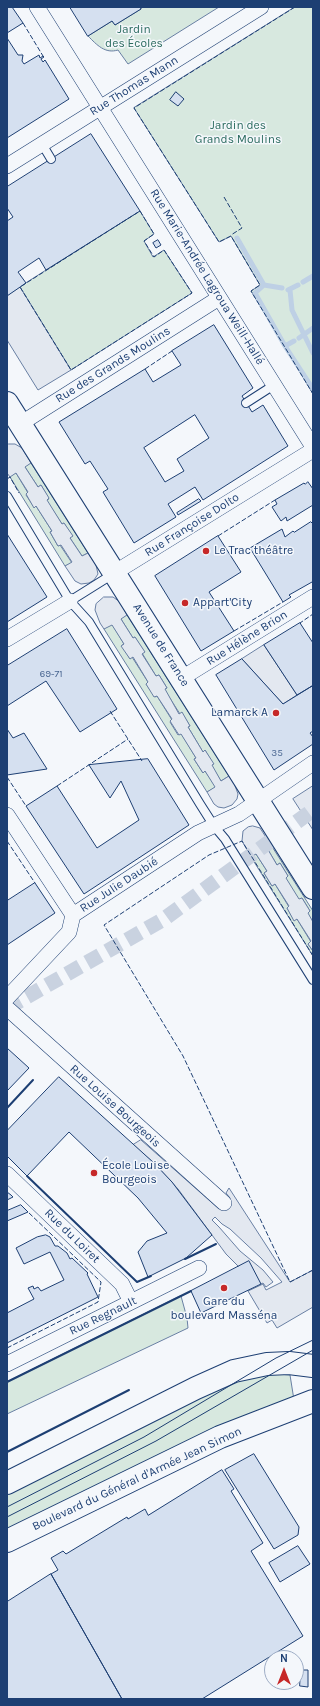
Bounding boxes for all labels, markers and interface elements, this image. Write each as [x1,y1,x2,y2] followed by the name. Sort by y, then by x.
[105,23,163,51] park label: Jardin des Écoles
[87,53,181,119] street label: Rue Thomas Mann
[195,119,281,147] park label: Jardin des Grands Moulins
[147,186,267,368] street label: Rue Marie-Andrée Lagroua Weill-Hallé
[53,324,173,406] street label: Rue des Grands Moulins
[142,490,242,560] street label: Rue Françoise Dolto
[214,544,293,558] place label: Le Trac théâtre
[201,546,211,556] marker: Le Trac théâtre
[193,596,252,610] place label: Appart'City
[180,598,190,608] marker: Appart'City
[130,601,192,689] street label: Avenue de France
[204,607,290,669] street label: Rue Hélène Brion
[39,668,63,680] house number: 69-71
[211,706,268,720] place label: Lamarck A
[271,708,281,718] marker: Lamarck A
[271,747,283,759] house number: 35
[77,854,161,916] street label: Rue Julie Daubié
[67,1062,163,1150] street label: Rue Louise Bourgeois
[102,1159,169,1187] place label: École Louise Bourgeois
[89,1168,99,1178] marker: École Louise Bourgeois
[41,1206,103,1266] street label: Rue du Loiret
[219,1283,229,1293] marker: Gare du boulevard Masséna
[67,1294,139,1338] street label: Rue Regnault
[171,1295,277,1323] place label: Gare du boulevard Masséna
[30,1424,244,1534] street label: Boulevard du Général d'Armée Jean Simon
[264,1650,304,1690] north arrow
[280,1652,288,1665] text: N

